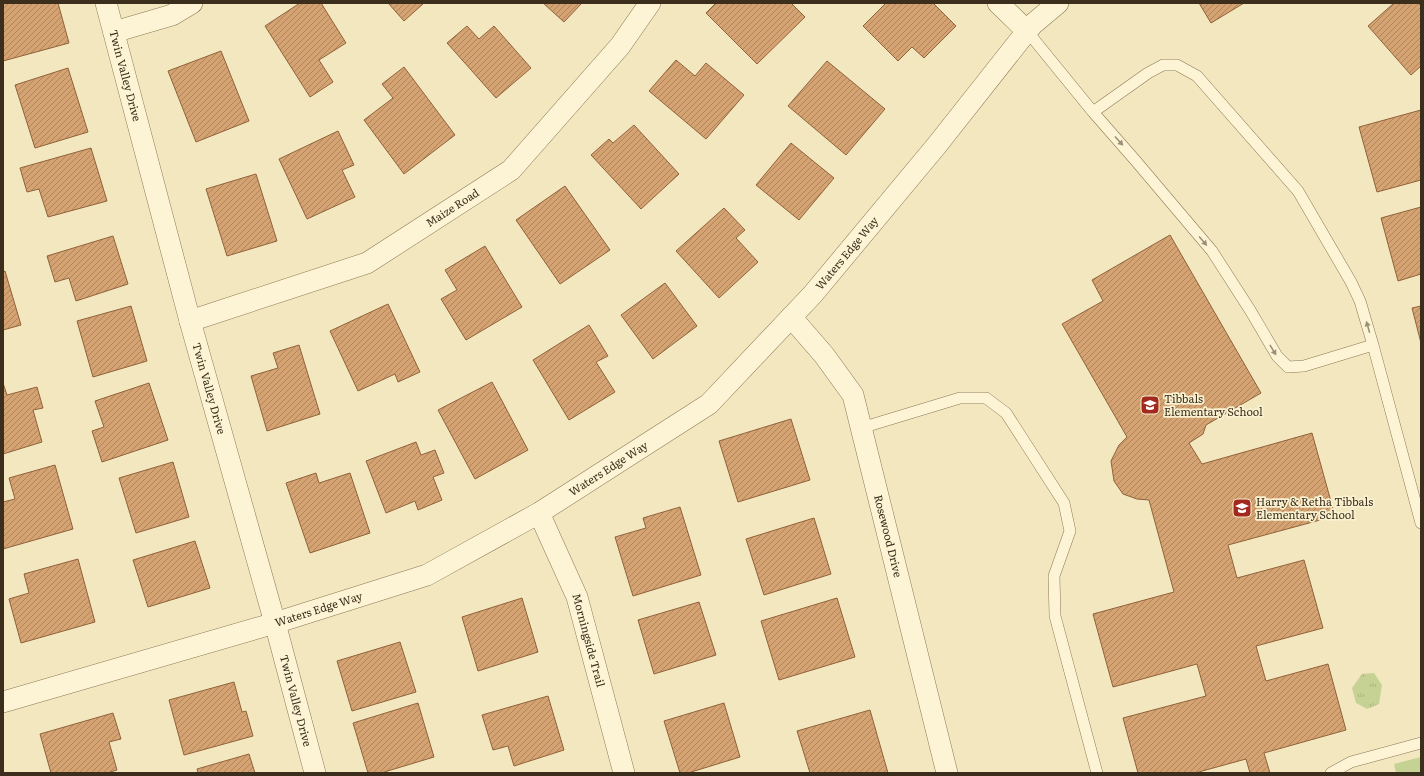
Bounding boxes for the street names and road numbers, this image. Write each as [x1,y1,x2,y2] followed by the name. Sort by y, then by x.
[106,28,146,123] street label: Twin Valley Drive
[422,184,482,230] street label: Maize Road
[811,212,882,293] street label: Waters Edge Way
[189,341,231,436] street label: Twin Valley Drive
[565,436,651,499] street label: Waters Edge Way
[871,493,907,579] street label: Rosewood Drive
[273,587,365,630] street label: Waters Edge Way
[569,592,610,689] street label: Morningside Trail
[277,653,317,748] street label: Twin Valley Drive

